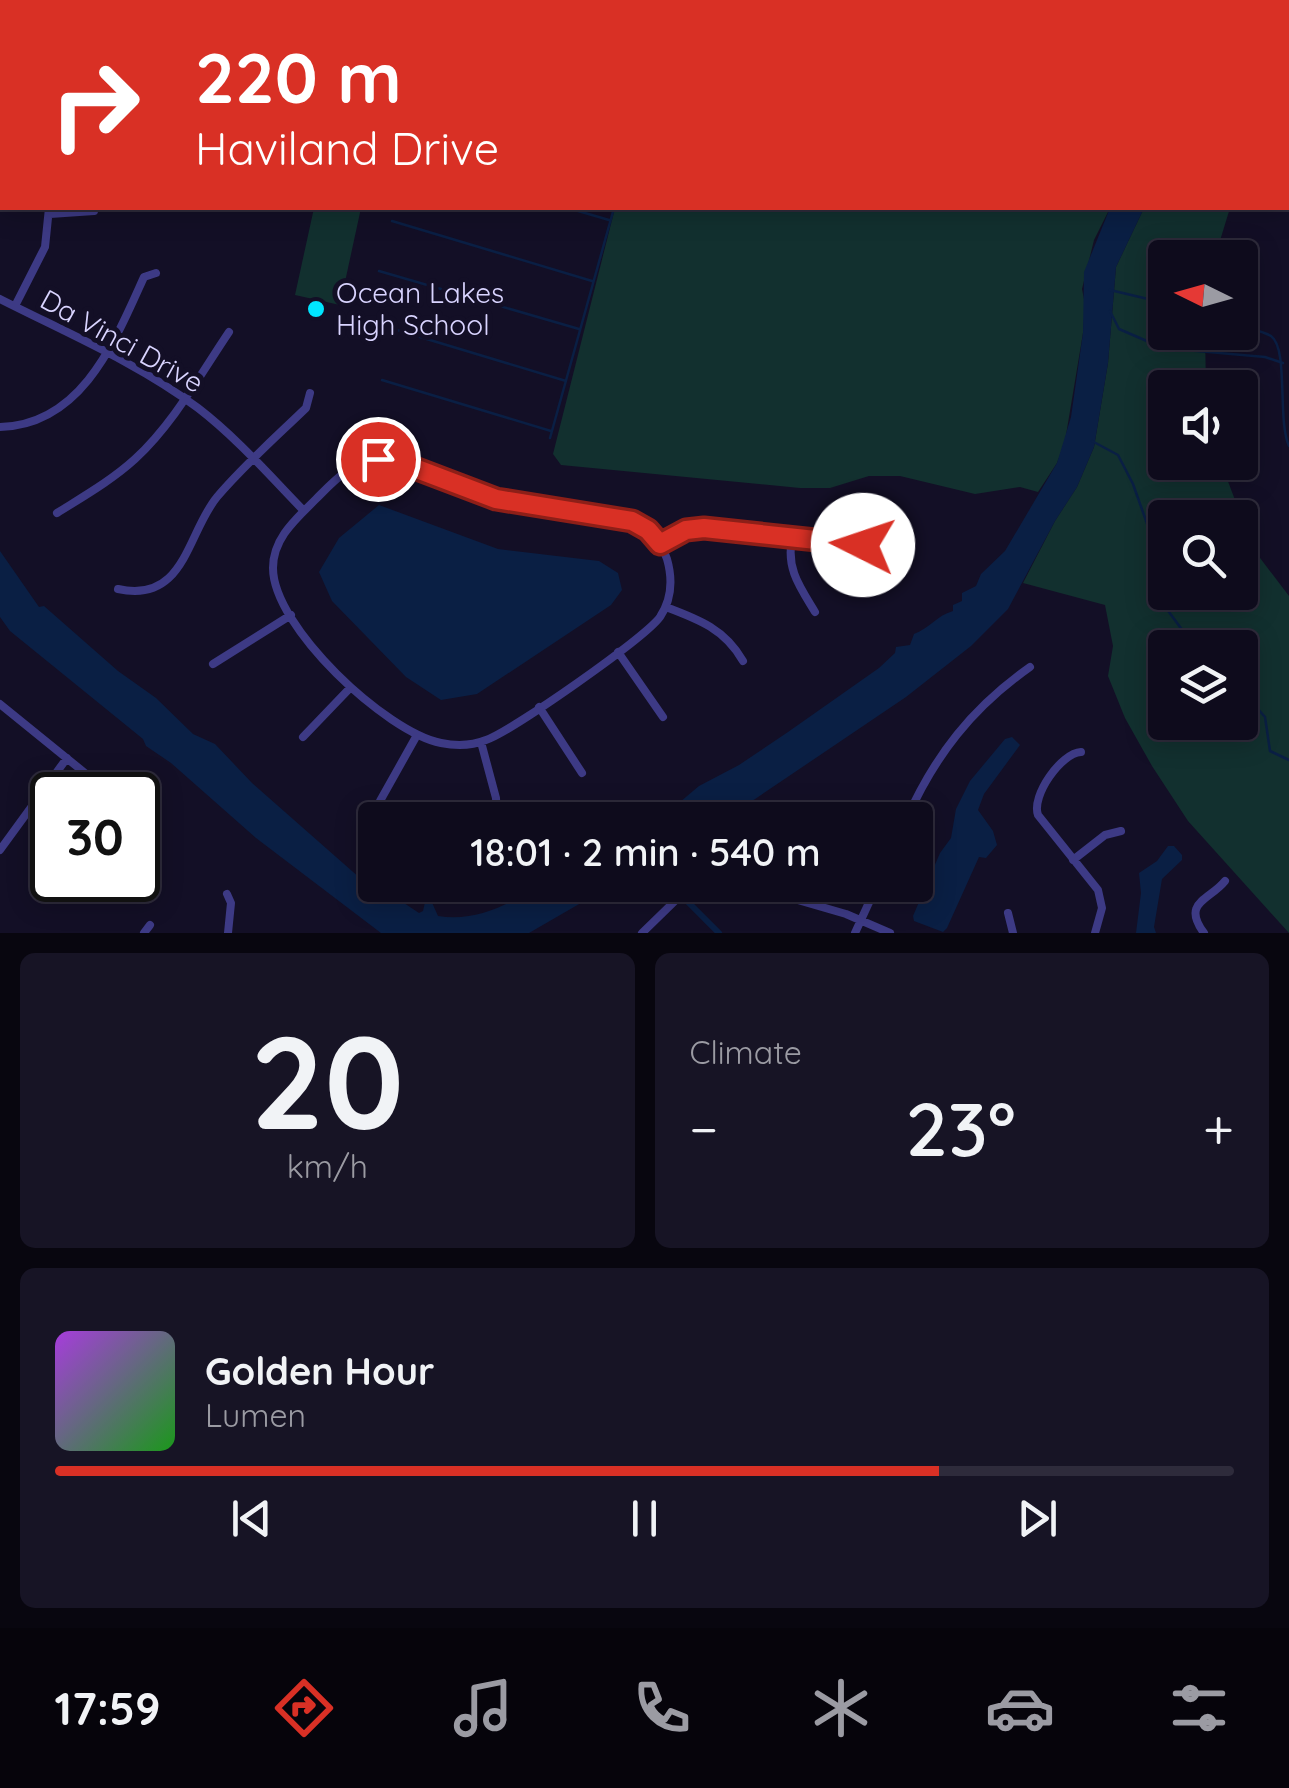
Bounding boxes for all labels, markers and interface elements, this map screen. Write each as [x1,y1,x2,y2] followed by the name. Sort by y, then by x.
[195,33,402,121] text: 220 m
[30,40,160,170] icon: right
[195,120,499,176] text: Haviland Drive
[1148,240,1258,350] north arrow
[1148,240,1258,740] map controls
[336,275,504,342] place label: Ocean Lakes High School
[35,281,210,400] street label: Da Vinci Drive
[305,298,327,320] marker: Ocean Lakes High School
[1148,370,1258,480] button: sound
[336,417,421,502] pin
[351,432,406,487] icon: arrive
[811,493,915,597] position arrow
[1148,500,1258,610] button: search
[1148,630,1258,740] button: layers
[30,772,160,902] speed limit sign: 30
[470,828,821,876] text: 18:01 · 2 min · 540 m
[250,999,404,1162] text: 20
[690,1032,802,1072] text: Climate
[905,1081,1016,1175] text: 23°
[690,1094,718,1163] text: −
[1203,1094,1234,1163] text: +
[287,1146,368,1186] text: km/h
[205,1347,434,1395] text: Golden Hour
[205,1395,306,1435] text: Lumen
[224,1491,279,1546] icon: previous
[617,1491,672,1546] icon: pause
[1010,1491,1065,1546] icon: next
[269,1673,339,1743] icon: directions
[448,1673,518,1743] icon: music
[627,1673,697,1743] icon: phone
[806,1673,876,1743] icon: climate
[985,1673,1055,1743] icon: car
[1164,1673,1234,1743] icon: filters
[55,1680,160,1736] text: 17:59

